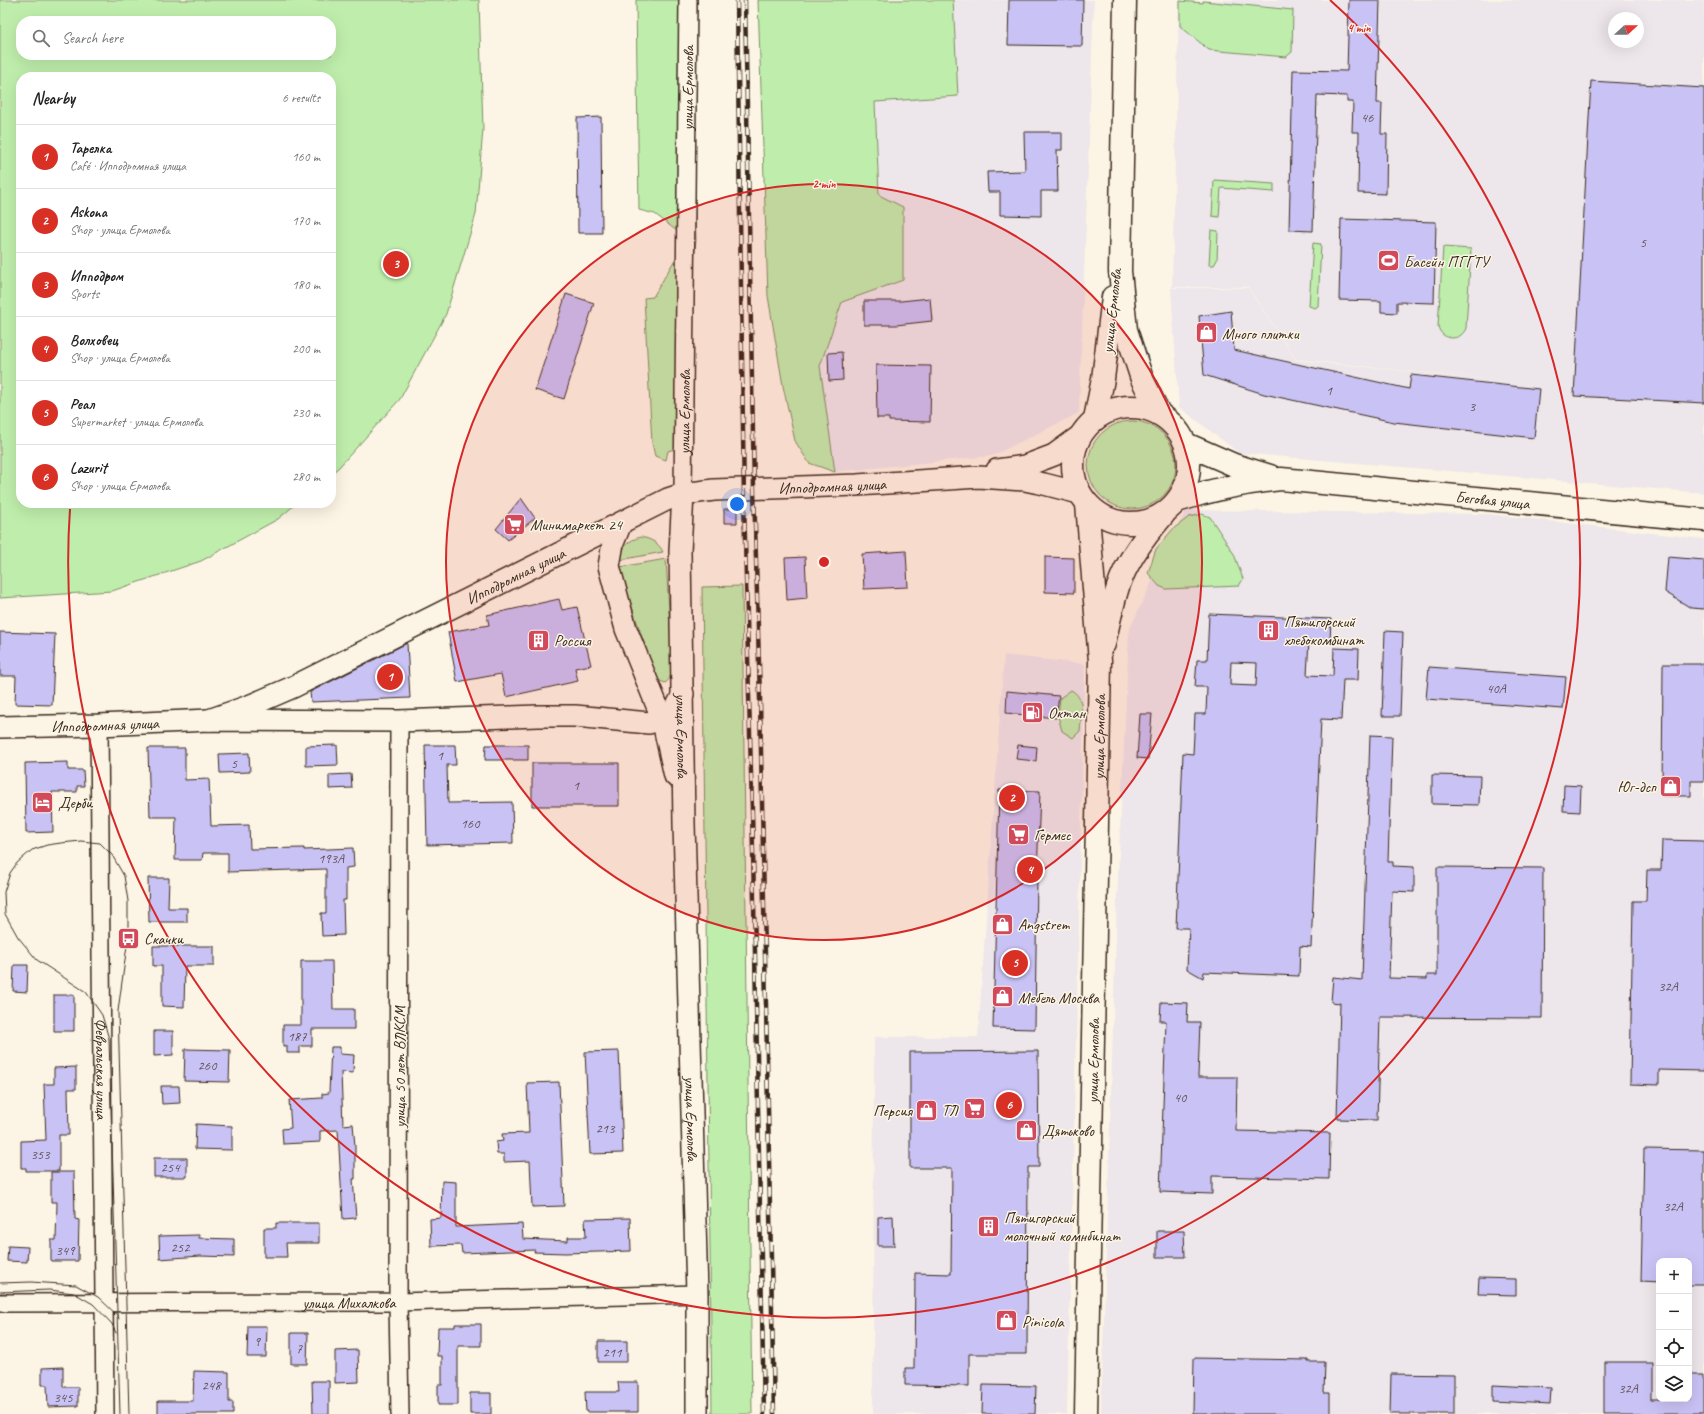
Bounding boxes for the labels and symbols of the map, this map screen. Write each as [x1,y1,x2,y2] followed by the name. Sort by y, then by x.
[1608,12,1644,48] north arrow
[1348,20,1371,36] text: 4 min
[678,44,699,132] street label: улица Ермолова
[1361,109,1374,126] house number: 46
[813,176,836,192] text: 2 min
[1640,234,1647,251] house number: 5
[1375,248,1401,274] sports icon: Басейн ПГГТУ
[383,249,409,279] pin: 3
[1404,252,1491,272] place label: Басейн ПГГТУ
[1098,266,1127,355] street label: улица Ермолова
[1193,320,1219,346] shop icon: Много плитки
[1222,324,1300,344] place label: Много плитки
[674,368,695,456] street label: улица Ермолова
[1326,382,1333,399] house number: 1
[1469,398,1477,415] house number: 3
[778,474,888,499] street label: Ипподромная улица
[1454,487,1531,514] street label: Беговая улица
[727,494,747,514] your location
[501,511,527,537] supermarket icon: Минимаркет 24
[530,515,624,535] place label: Минимаркет 24
[463,543,569,610] street label: Ипподромная улица
[817,555,831,569] centre of rings
[1284,612,1365,650] place label: Пятигорский хлебокомбинат
[1256,617,1282,643] building icon: Пятигорский хлебокомбинат
[526,627,552,653] building icon: Россия
[554,631,592,651] place label: Россия
[377,662,403,692] pin: 1
[1486,680,1507,697] house number: 40А
[671,692,692,780] street label: улица Ермолова
[1089,693,1110,781] street label: улица Ермолова
[1019,699,1045,725] fuel station icon: Октан
[1048,703,1087,723] place label: Октан
[51,713,160,737] street label: Ипподромная улица
[437,747,444,764] house number: 1
[231,755,238,772] house number: 5
[1658,773,1684,799] shop icon: Юг-дсп
[573,777,580,794] house number: 1
[1618,777,1657,797] place label: Юг-дсп
[999,783,1025,813] pin: 2
[30,789,56,815] hotel icon: Дерби
[58,793,93,813] place label: Дерби
[461,815,481,832] house number: 160
[1005,821,1031,847] supermarket icon: Гермес
[1034,825,1072,845] place label: Гермес
[318,850,345,867] house number: 193А
[1017,855,1043,885] pin: 4
[990,911,1016,937] shop icon: Angstrem
[1018,915,1070,935] place label: Angstrem
[115,925,141,951] bus stop icon: Скачки
[144,929,184,949] place label: Скачки
[1002,948,1028,978] pin: 5
[1658,978,1679,995] house number: 32А
[989,984,1015,1010] shop icon: Мебель Москва
[1018,988,1100,1008] place label: Мебель Москва
[390,1005,410,1129] street label: улица 50 лет ВЛКСМ
[1083,1017,1104,1105] street label: улица Ермолова
[91,1018,111,1121] street label: Февральская улица
[288,1028,307,1045] house number: 187
[198,1057,218,1074] house number: 260
[680,1075,702,1163] street label: улица Ермолова
[1174,1089,1188,1106] house number: 40
[996,1090,1022,1120] pin: 6
[961,1096,987,1122] supermarket icon: ТЛ
[914,1097,940,1123] shop icon: Персия
[942,1100,959,1120] place label: ТЛ
[873,1101,914,1121] place label: Персия
[1014,1117,1040,1143] shop icon: Дятьково
[596,1120,616,1137] house number: 213
[1042,1121,1095,1141] place label: Дятьково
[31,1146,51,1163] house number: 353
[161,1159,181,1176] house number: 254
[1663,1198,1684,1215] house number: 32А
[1004,1208,1121,1246] place label: Пятигорский молочный комнбинат
[976,1213,1002,1239] building icon: Пятигорский молочный комнбинат
[171,1239,191,1256] house number: 252
[56,1242,76,1259] house number: 349
[302,1293,396,1313] street label: улица Михалкова
[994,1308,1020,1334] shop icon: Pinicola
[1022,1312,1065,1332] place label: Pinicola
[254,1333,262,1350] house number: 9
[296,1340,303,1357] house number: 7
[603,1344,622,1361] house number: 211
[202,1377,222,1394] house number: 248
[1618,1380,1639,1397] house number: 32А
[54,1389,73,1406] house number: 345

